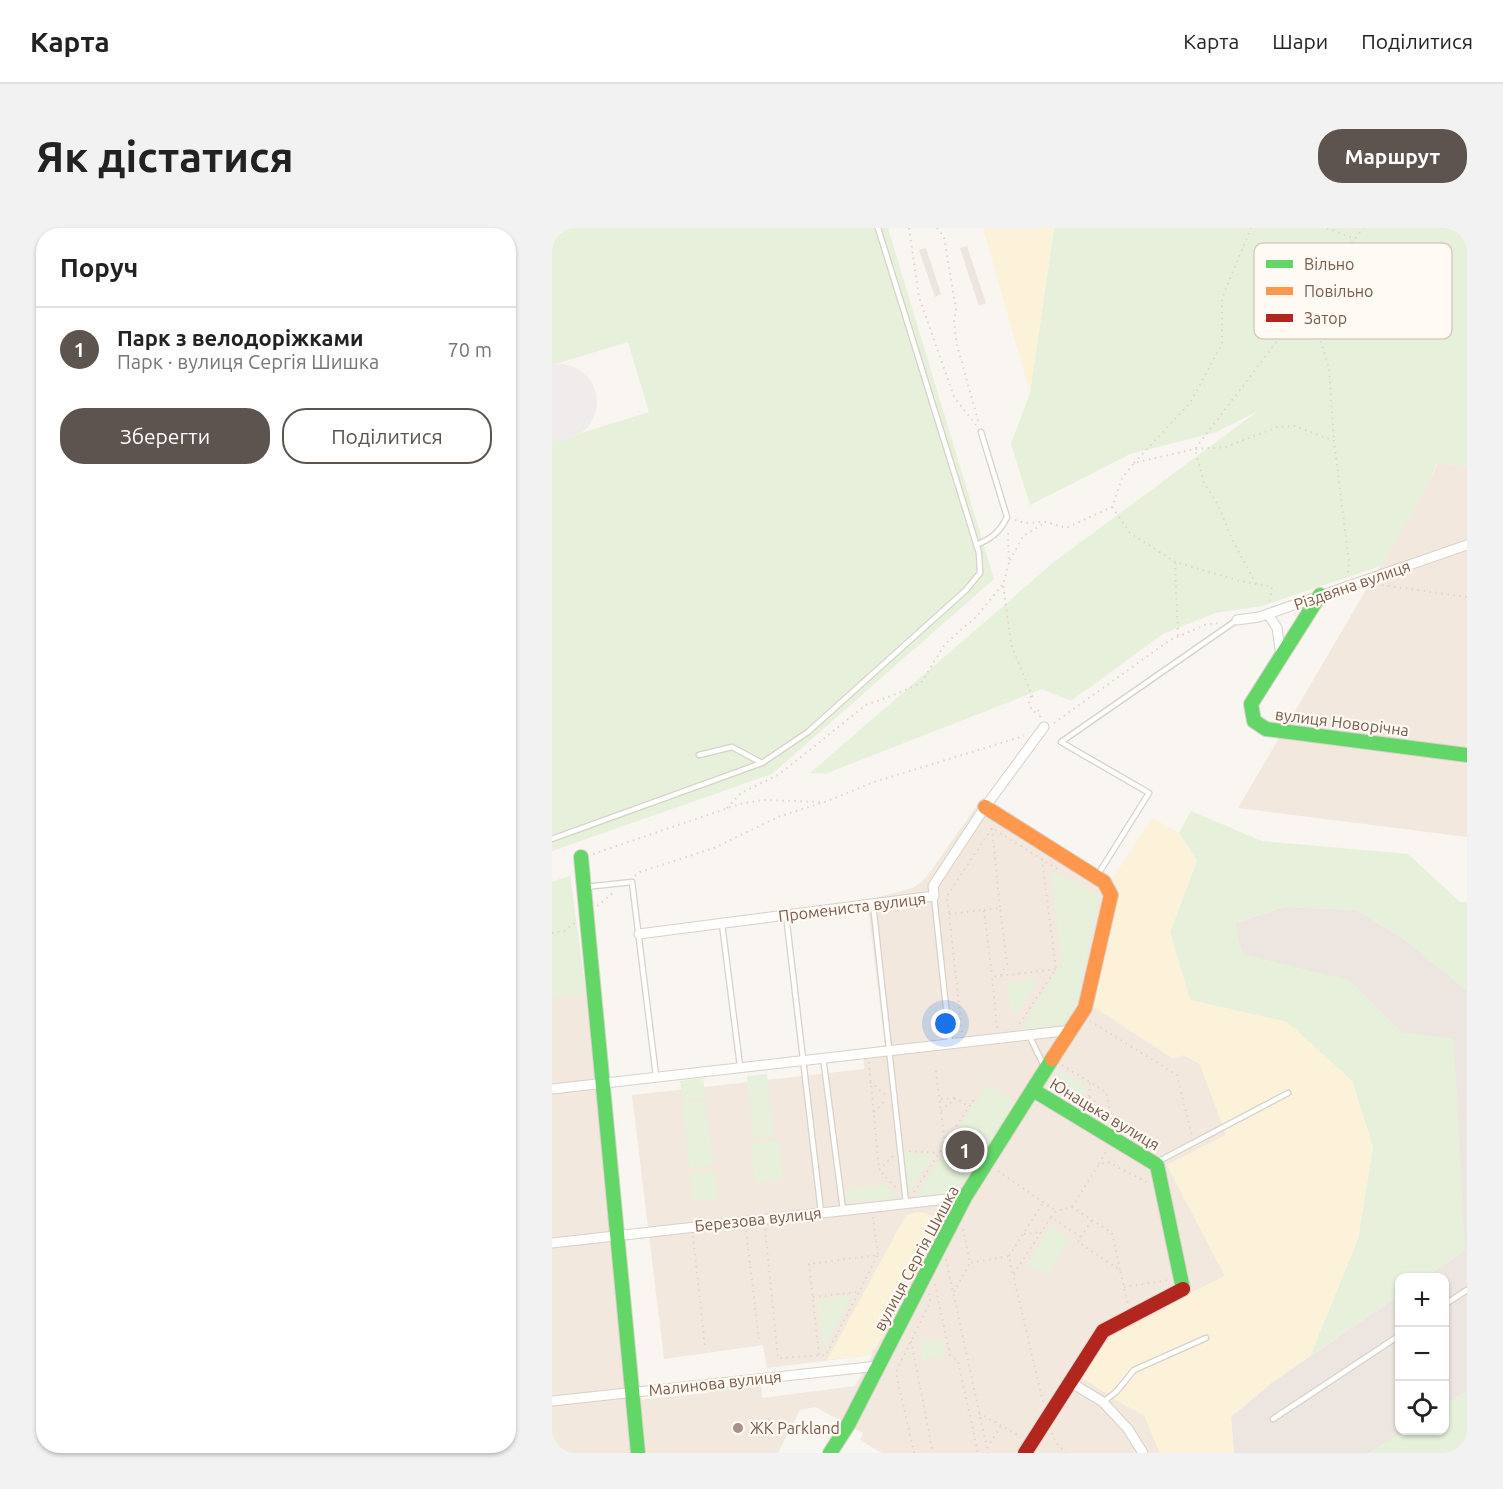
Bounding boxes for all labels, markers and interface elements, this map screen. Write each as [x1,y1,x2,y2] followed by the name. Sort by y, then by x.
[30,26,110,57] text: Карта
[1183,29,1239,53] text: Карта
[1272,29,1328,53] text: Шари
[1361,29,1473,53] text: Поділитися
[1318,129,1467,183] button: Маршрут
[36,133,294,180] text: Як дістатися
[1254,243,1452,339] legend
[60,253,138,282] text: Поруч
[1304,255,1354,273] text: Вільно
[1304,282,1373,300] text: Повільно
[1304,309,1347,327] text: Затор
[117,325,363,350] text: Парк з велодоріжками
[74,338,85,361] text: 1
[448,338,492,361] text: 70 m
[117,350,379,373] text: Парк · вулиця Сергія Шишка
[60,408,270,464] button: Зберегти
[282,408,492,464] button: Поділитися
[1291,557,1413,613] street label: Різдвяна вулиця
[1274,705,1410,739] street label: вулиця Новорічна
[777,889,927,925] street label: Промениста вулиця
[931,1009,960,1038] your location
[1047,1074,1163,1154] street label: Юнацька вулиця
[946,1128,984,1172] pin: 1
[870,1182,962,1334] street label: вулиця Сергія Шишка
[694,1203,822,1235] street label: Березова вулиця
[1395,1273,1449,1435] map controls
[1395,1273,1449,1327] button: +
[1395,1327,1449,1381] button: −
[648,1367,782,1399] street label: Малинова вулиця
[1395,1381,1449,1435] button: locate
[750,1419,840,1437] place label: ЖК Parkland
[731,1421,745,1435] marker: ЖК Parkland

